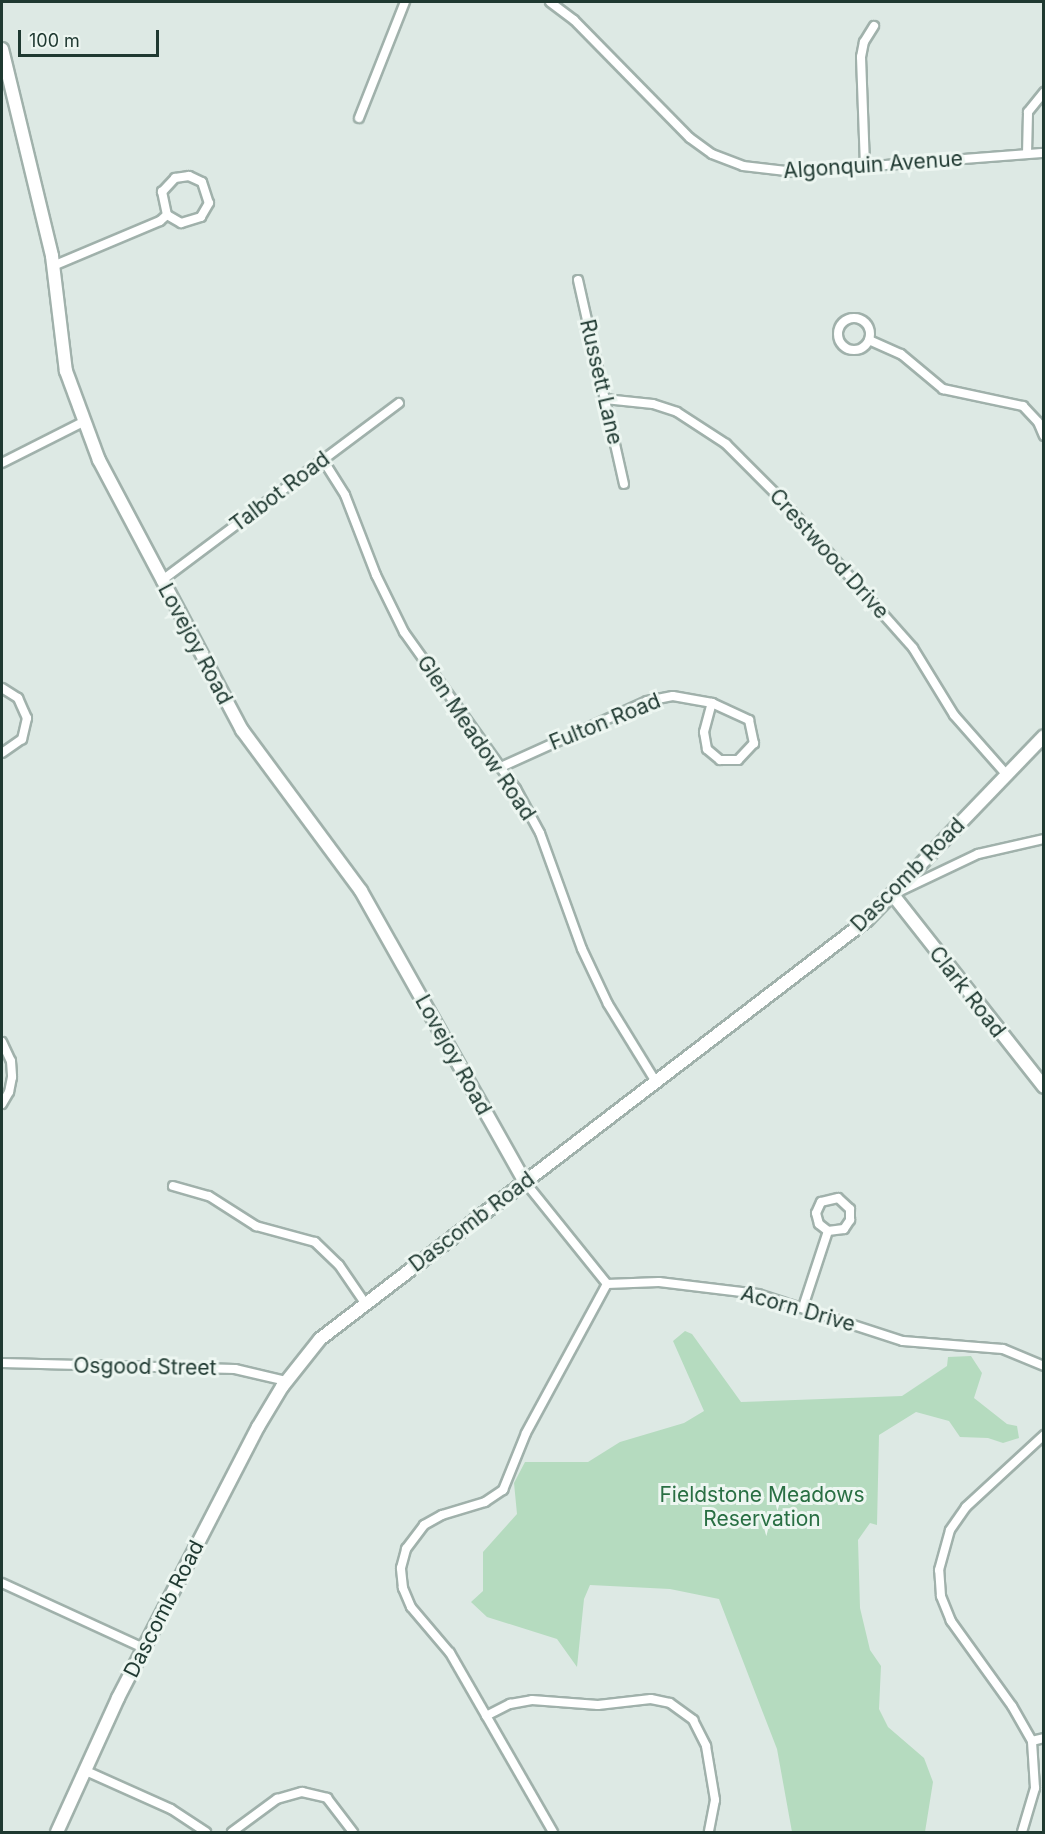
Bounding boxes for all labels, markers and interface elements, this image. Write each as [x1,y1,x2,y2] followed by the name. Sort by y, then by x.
[21,18,162,56] scale bar
[29,30,80,51] text: 100 m
[782,146,964,184] street label: Algonquin Avenue
[574,317,628,447] street label: Russett Lane
[225,446,335,538] street label: Talbot Road
[764,484,894,624] street label: Crestwood Drive
[153,579,237,709] street label: Lovejoy Road
[411,651,541,825] street label: Glen Meadow Road
[546,688,664,756] street label: Fulton Road
[846,813,970,937] street label: Dascomb Road
[924,941,1010,1043] street label: Clark Road
[410,991,496,1119] street label: Lovejoy Road
[404,1167,540,1277] street label: Dascomb Road
[738,1281,858,1337] street label: Acorn Drive
[73,1353,217,1381] street label: Osgood Street
[659,1482,865,1532] park label: Fieldstone Meadows Reservation
[119,1536,209,1682] street label: Dascomb Road

